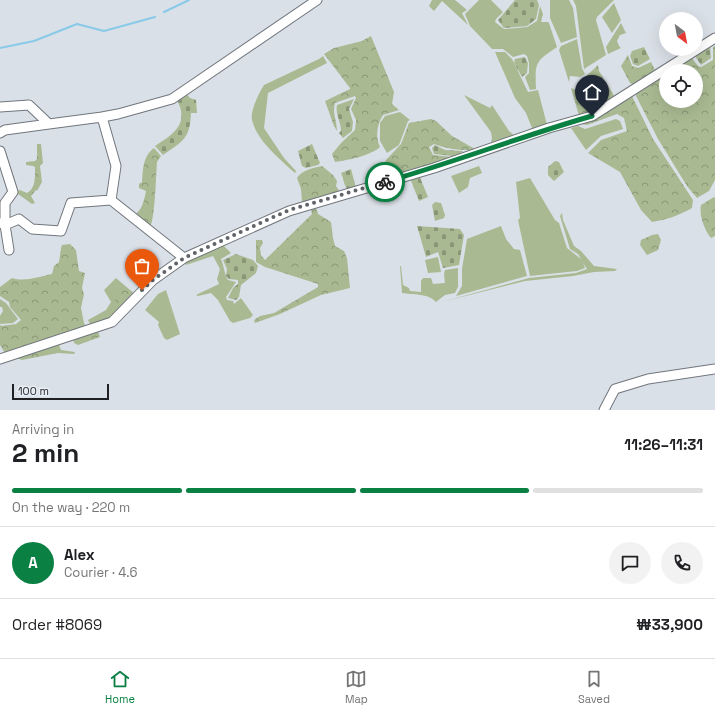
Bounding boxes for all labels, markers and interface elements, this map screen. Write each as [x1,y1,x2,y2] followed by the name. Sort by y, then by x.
[659,12,703,56] north arrow
[659,12,703,108] map controls
[659,64,703,108] button: locate
[575,75,609,116] pin
[581,81,603,103] icon: home
[365,162,405,202] courier
[374,171,396,193] icon: bike
[125,249,159,290] pin
[131,255,153,277] icon: bag
[12,382,109,401] scale bar
[18,384,49,398] text: 100 m
[12,421,74,438] text: Arriving in
[624,435,703,454] text: 11:26–11:31
[12,436,79,470] text: 2 min
[12,499,130,516] text: On the way · 220 m
[609,542,651,584] button: chat
[661,542,703,584] button: phone
[64,545,95,564] text: Alex
[28,553,38,572] text: A
[64,564,137,581] text: Courier · 4.6
[12,615,102,634] text: Order #8069
[636,615,703,634] text: ₩33,900
[105,668,135,706] tab: Home
[345,668,368,706] tab: Map
[578,668,610,706] tab: Saved

